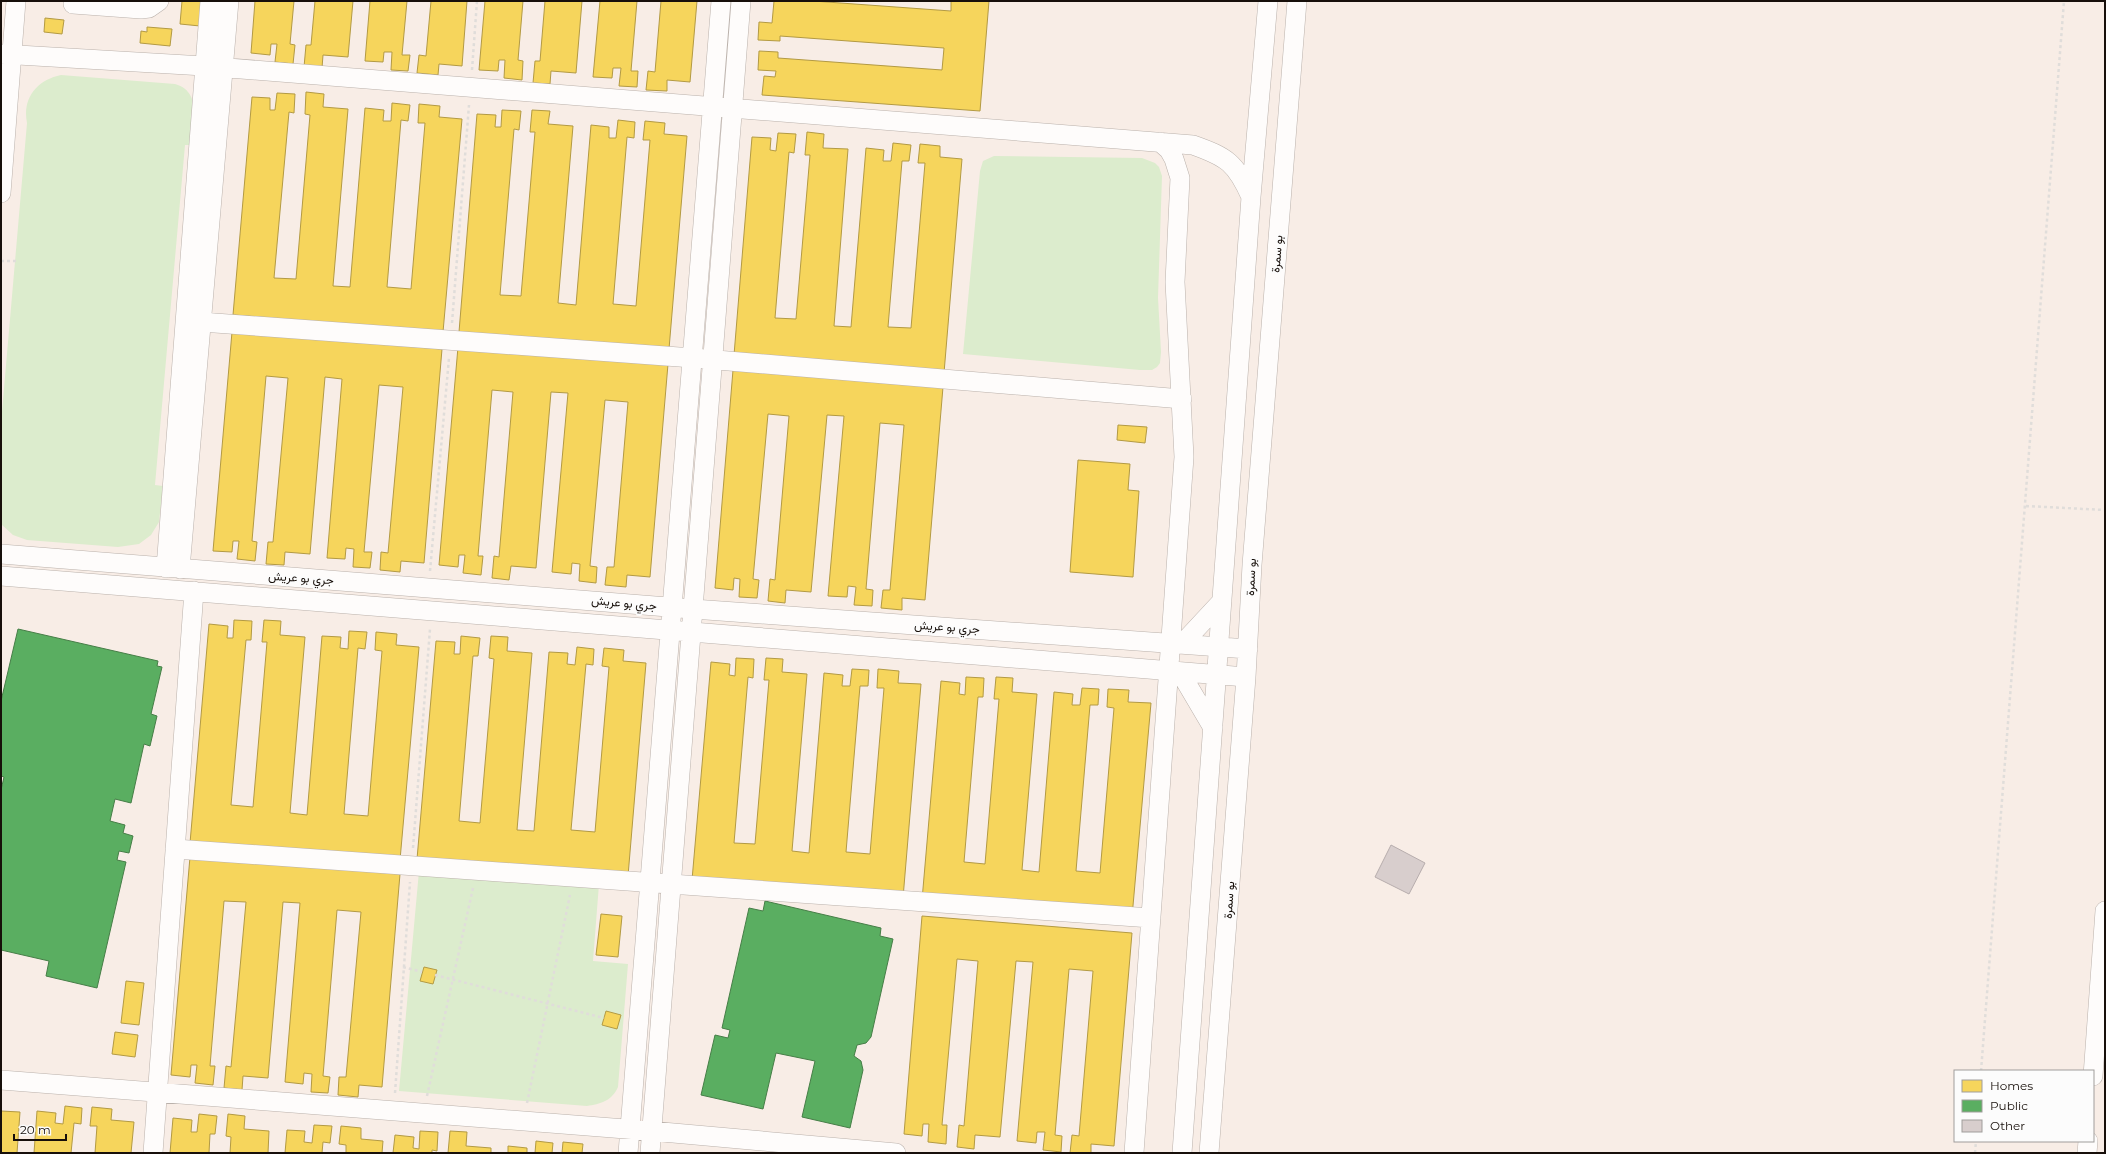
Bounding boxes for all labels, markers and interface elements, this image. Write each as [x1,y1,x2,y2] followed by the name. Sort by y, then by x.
[1267,235,1287,273] street label: بو سمرة
[1242,558,1260,596] street label: بو سمرة
[267,568,334,590] street label: جري بو عريش
[590,592,657,616] street label: جري بو عريش
[913,617,980,639] street label: جري بو عريش
[1220,881,1238,919] street label: بو سمرة
[1954,1070,2094,1142] legend
[1990,1078,2033,1093] text: Homes
[1990,1098,2028,1113] text: Public
[14,1116,66,1142] scale bar
[1990,1118,2025,1133] text: Other
[20,1122,51,1137] text: 20 m

